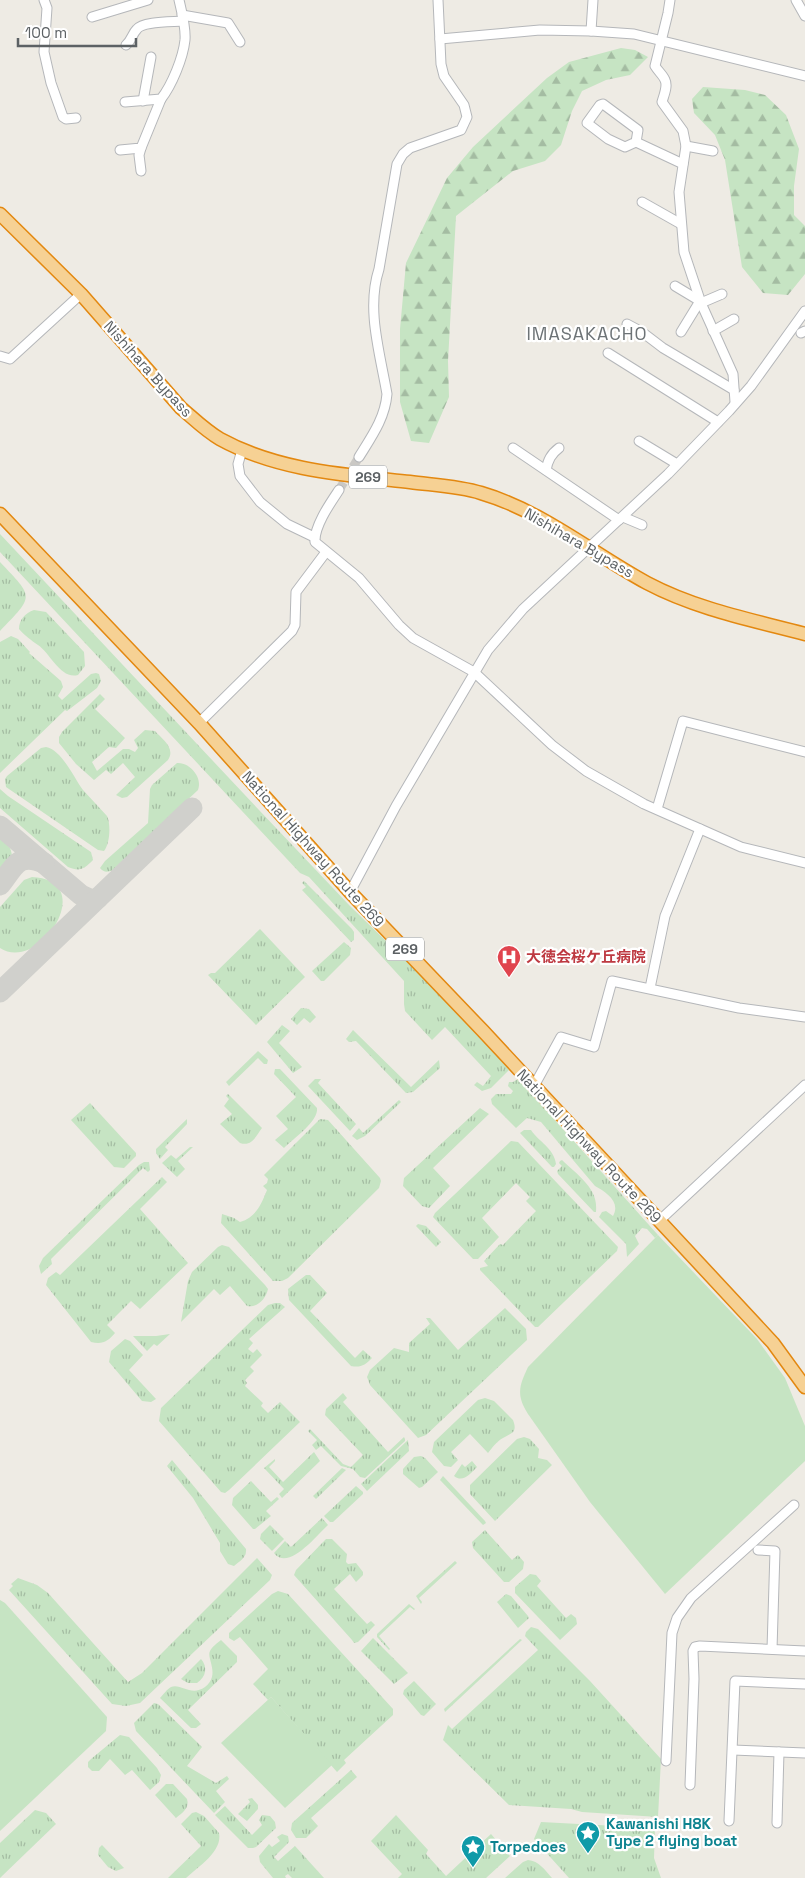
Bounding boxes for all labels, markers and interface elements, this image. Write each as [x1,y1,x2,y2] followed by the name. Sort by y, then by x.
[18,15,135,47] scale bar
[25,23,67,42] text: 100 m
[100,317,197,421] street label: Nishihara Bypass
[526,322,648,345] district label: IMASAKACHO
[349,466,387,488] road number: 269
[521,504,637,582] street label: Nishihara Bypass
[238,767,389,931] street label: National Highway Route 269
[386,938,424,961] road number: 269
[496,944,522,978] hospital icon: 大徳会桜ケ丘病院
[526,947,646,966] place label: 大徳会桜ケ丘病院
[513,1065,666,1227] street label: National Highway Route 269
[606,1814,738,1850] place label: Kawanishi H8K Type 2 flying boat
[575,1820,601,1854] place icon: Kawanishi H8K Type 2 flying boat
[460,1834,486,1868] place icon: Torpedoes
[490,1837,566,1856] place label: Torpedoes

